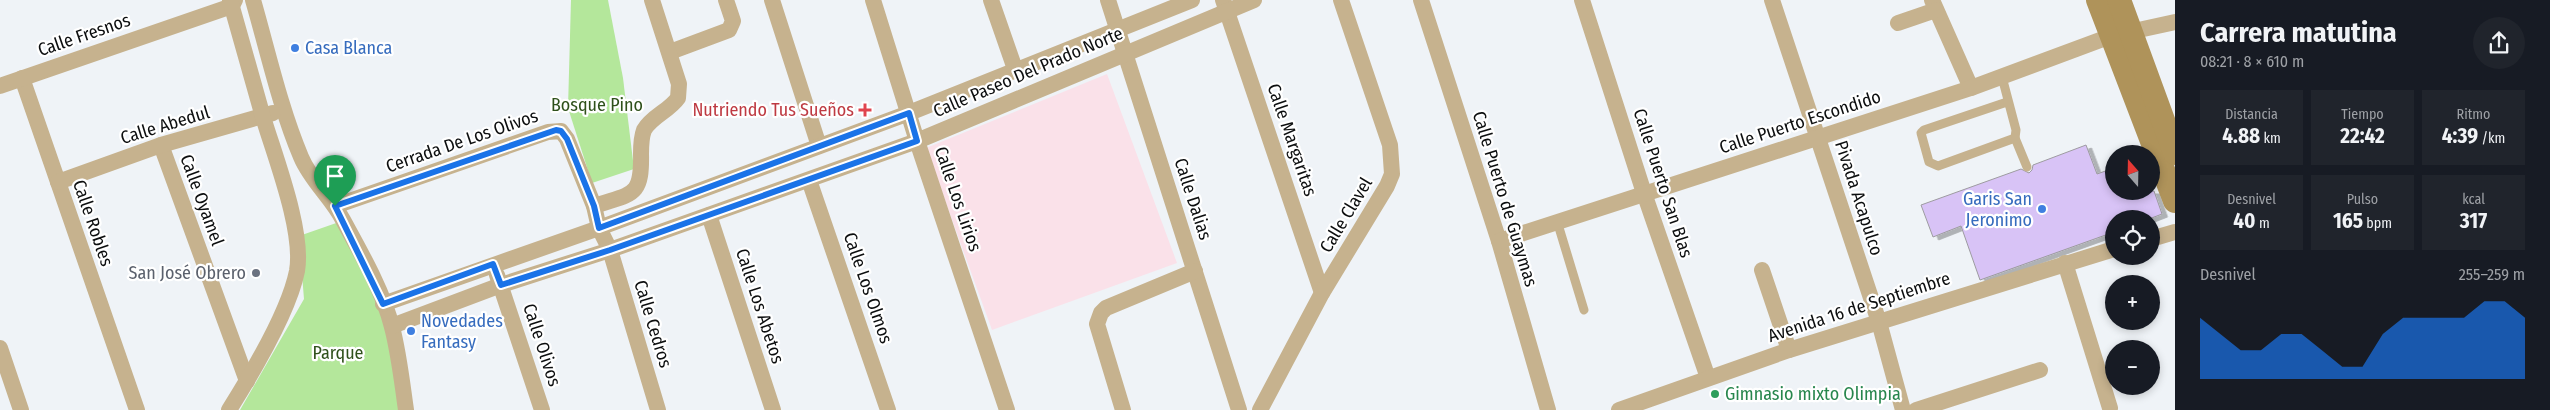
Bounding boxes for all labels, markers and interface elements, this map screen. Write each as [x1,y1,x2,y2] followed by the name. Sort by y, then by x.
[35,9,133,61] street label: Calle Fresnos
[2200,16,2397,49] text: Carrera matutina
[2473,17,2525,69] button: share
[930,22,1126,122] street label: Calle Paseo Del Prado Norte
[305,37,393,59] place label: Casa Blanca
[289,42,301,54] marker: Casa Blanca
[2200,52,2304,71] text: 08:21 · 8 × 610 m
[1262,81,1322,200] street label: Calle Margaritas
[1716,85,1884,159] street label: Calle Puerto Escondido
[551,94,643,116] park label: Bosque Pino
[692,99,854,121] place label: Nutriendo Tus Sueños
[118,101,212,149] street label: Calle Abedul
[858,103,872,117] marker: Nutriendo Tus Sueños
[383,105,541,177] street label: Cerrada De Los Olivos
[1629,106,1698,261] street label: Calle Puerto San Blas
[2225,106,2278,123] text: Distancia
[2341,106,2384,123] text: Tiempo
[2457,106,2490,123] text: Ritmo
[1468,109,1542,290] street label: Calle Puerto de Guaymas
[2222,123,2260,149] text: 4.88
[2340,123,2385,149] text: 22:42
[2442,123,2478,149] text: 4:39
[2260,130,2281,147] text: km
[2478,130,2505,147] text: /km
[1830,138,1888,258] street label: Pivada Acapulco
[930,144,986,255] street label: Calle Los Lirios
[2105,145,2160,200] north arrow
[2105,145,2160,395] map controls
[175,151,229,249] street label: Calle Oyamel
[314,155,356,206] pin
[1169,155,1217,243] street label: Calle Dalias
[321,162,349,190] icon: arrive
[1315,173,1377,257] street label: Calle Clavel
[68,177,118,269] street label: Calle Robles
[1963,188,2032,231] place label: Garis San Jeronimo
[2227,191,2276,208] text: Desnivel
[2347,191,2378,208] text: Pulso
[2462,191,2485,208] text: kcal
[2036,203,2048,215] marker: Garis San Jeronimo
[2233,208,2256,234] text: 40
[2333,208,2363,234] text: 165
[2460,208,2487,234] text: 317
[2105,210,2160,265] button: locate
[2256,215,2270,232] text: m
[2363,215,2392,232] text: bpm
[839,230,897,347] street label: Calle Los Olmos
[731,246,789,367] street label: Calle Los Abetos
[129,262,246,284] place label: San José Obrero
[2200,265,2256,284] text: Desnivel
[2459,265,2525,284] text: 255–259 m
[250,267,262,279] marker: San José Obrero
[1765,267,1953,347] street label: Avenida 16 de Septiembre
[2105,275,2160,330] button: +
[629,278,677,371] street label: Calle Cedros
[518,301,566,390] street label: Calle Olivos
[421,310,503,353] place label: Novedades Fantasy
[405,325,417,337] marker: Novedades Fantasy
[2105,340,2160,395] button: −
[312,342,364,364] park label: Parque
[1725,383,1901,405] place label: Gimnasio mixto Olimpia
[1709,388,1721,400] marker: Gimnasio mixto Olimpia

